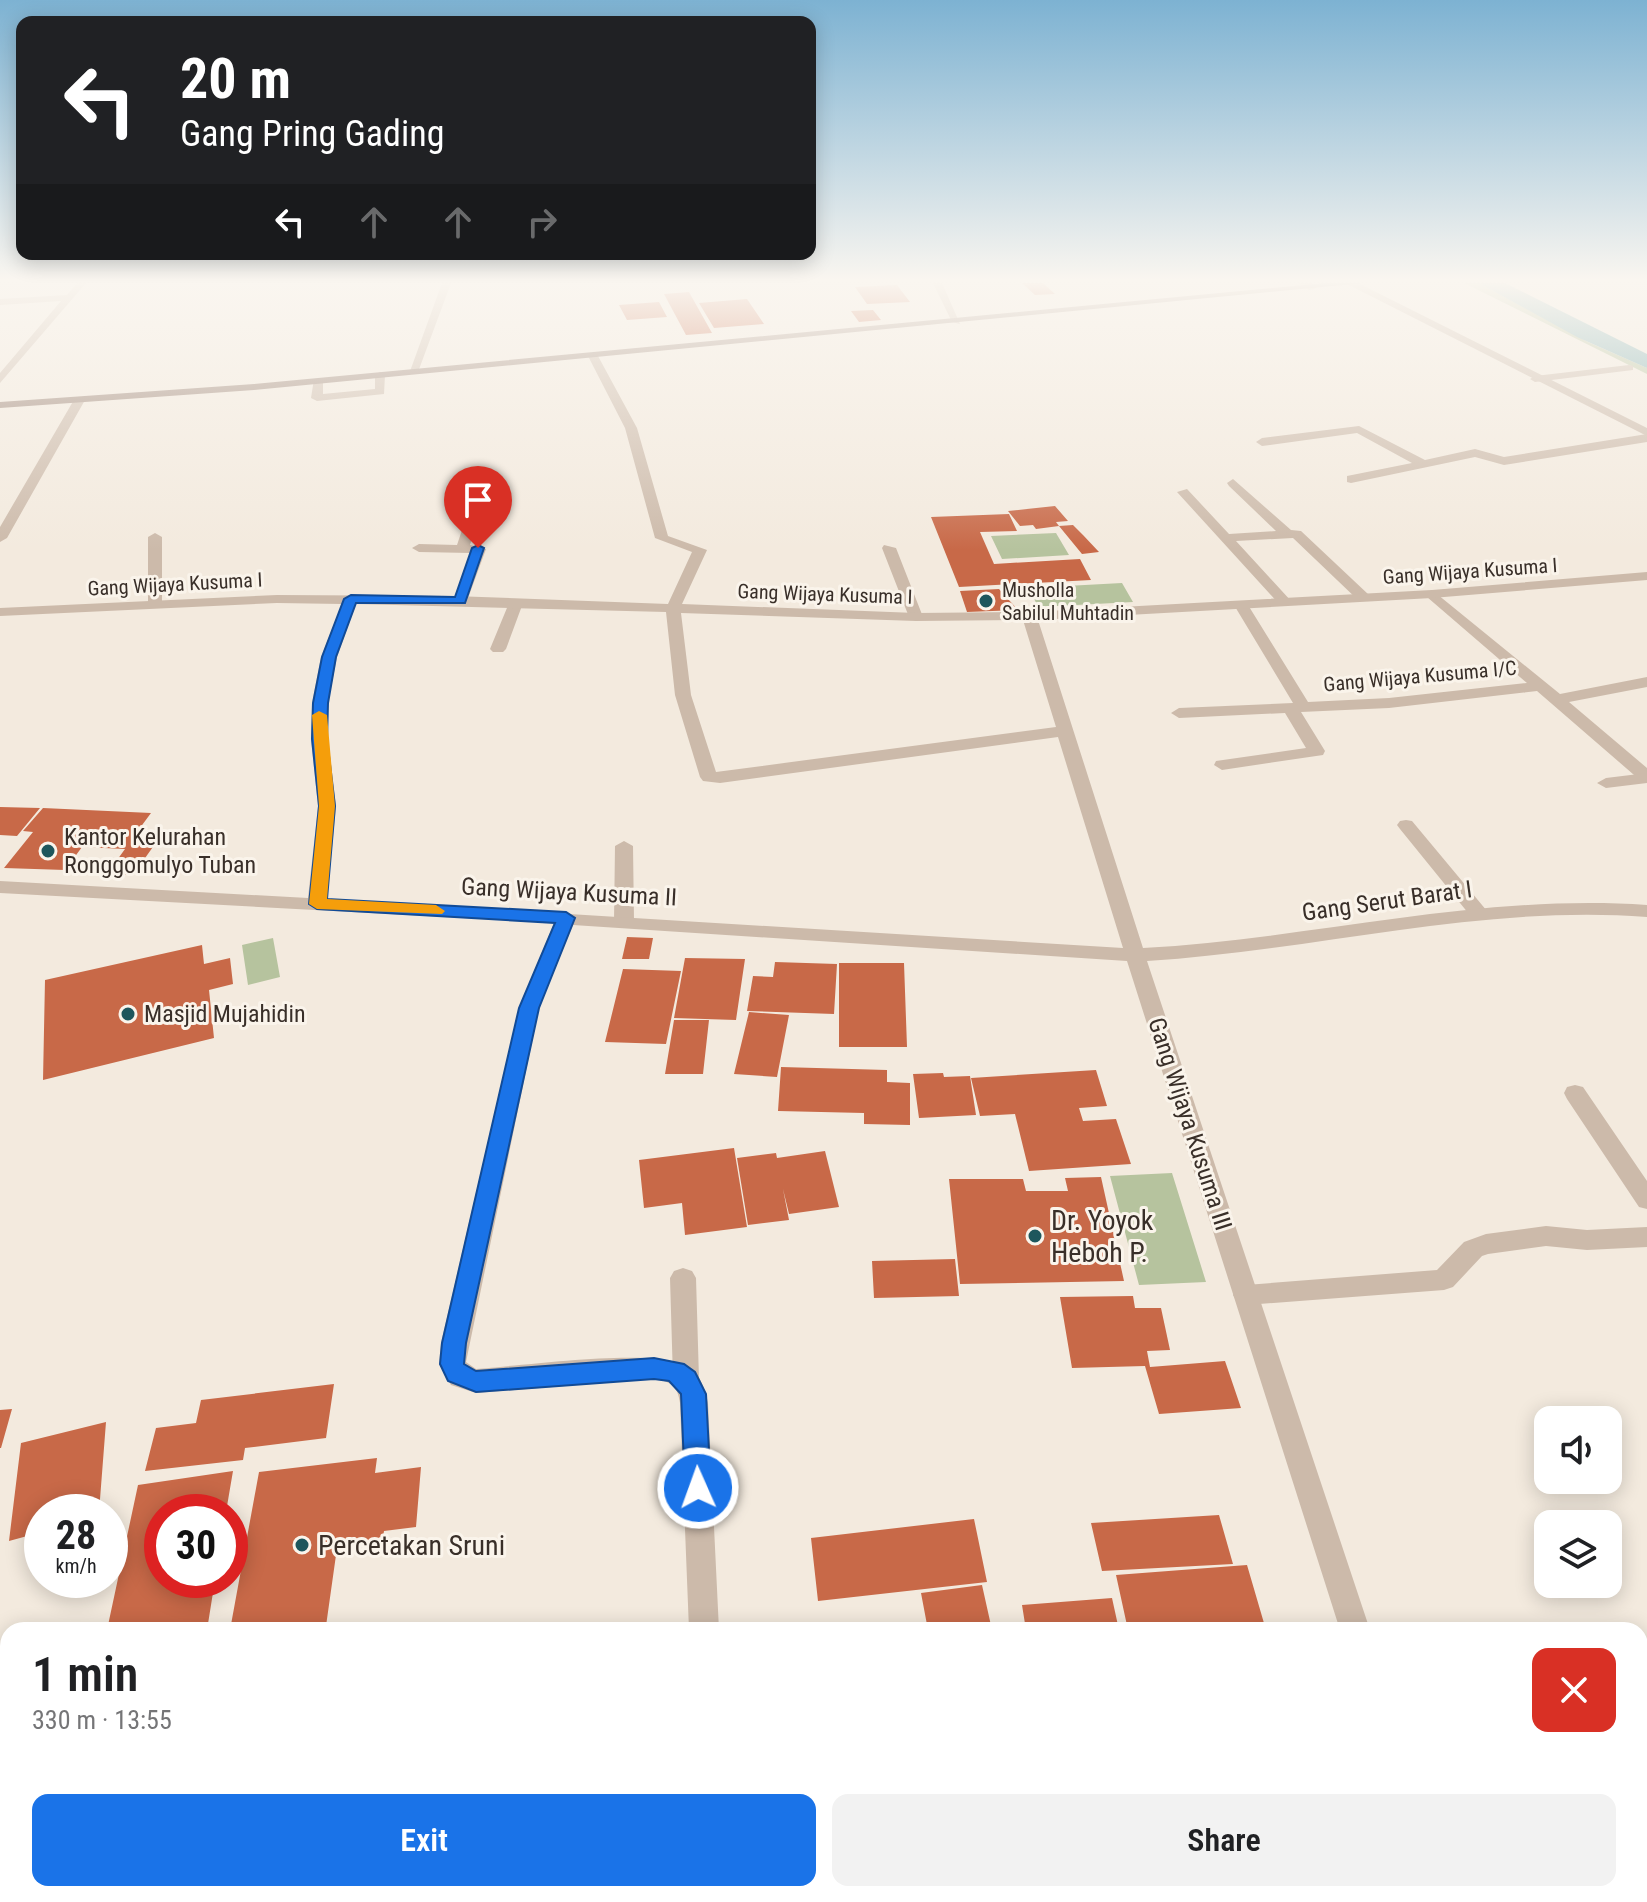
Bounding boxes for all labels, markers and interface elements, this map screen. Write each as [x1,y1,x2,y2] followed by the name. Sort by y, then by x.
[180,46,291,112] text: 20 m
[48,48,152,152] icon: left
[180,113,444,155] text: Gang Pring Gading
[268,200,312,244] icon: left
[352,200,396,244] icon: ahead
[436,200,480,244] icon: ahead
[520,200,564,244] icon: right
[444,466,512,548] pin
[456,478,500,522] icon: arrive
[1382,553,1558,589] street label: Gang Wijaya Kusuma I
[87,567,263,601] street label: Gang Wijaya Kusuma I
[1002,578,1134,625] place label: Musholla Sabilul Muhtadin
[737,579,913,609] street label: Gang Wijaya Kusuma I
[977,592,995,610] marker: Musholla Sabilul Muhtadin
[1322,656,1518,696] street label: Gang Wijaya Kusuma I/C
[64,823,256,879] place label: Kantor Kelurahan Ronggomulyo Tuban
[39,842,57,860] marker: Kantor Kelurahan Ronggomulyo Tuban
[460,872,678,912] street label: Gang Wijaya Kusuma II
[1300,875,1474,927] street label: Gang Serut Barat I
[144,1000,306,1028] place label: Masjid Mujahidin
[119,1005,137,1023] marker: Masjid Mujahidin
[1142,1014,1238,1234] street label: Gang Wijaya Kusuma III
[1051,1204,1154,1269] place label: Dr. Yoyok Heboh P.
[1026,1227,1044,1245] marker: Dr. Yoyok Heboh P.
[1534,1406,1622,1598] map controls
[1534,1406,1622,1494] button: sound
[656,1446,740,1530] position arrow
[144,1494,248,1598] speed limit sign: 30
[1534,1510,1622,1598] button: layers
[56,1512,96,1559] text: 28
[318,1529,505,1562] place label: Percetakan Sruni
[293,1536,311,1554] marker: Percetakan Sruni
[55,1554,97,1578] text: km/h
[32,1646,138,1703] text: 1 min
[1532,1648,1616,1732] button: close
[32,1705,172,1735] text: 330 m · 13:55
[32,1794,816,1886] button: Exit
[832,1794,1616,1886] button: Share

